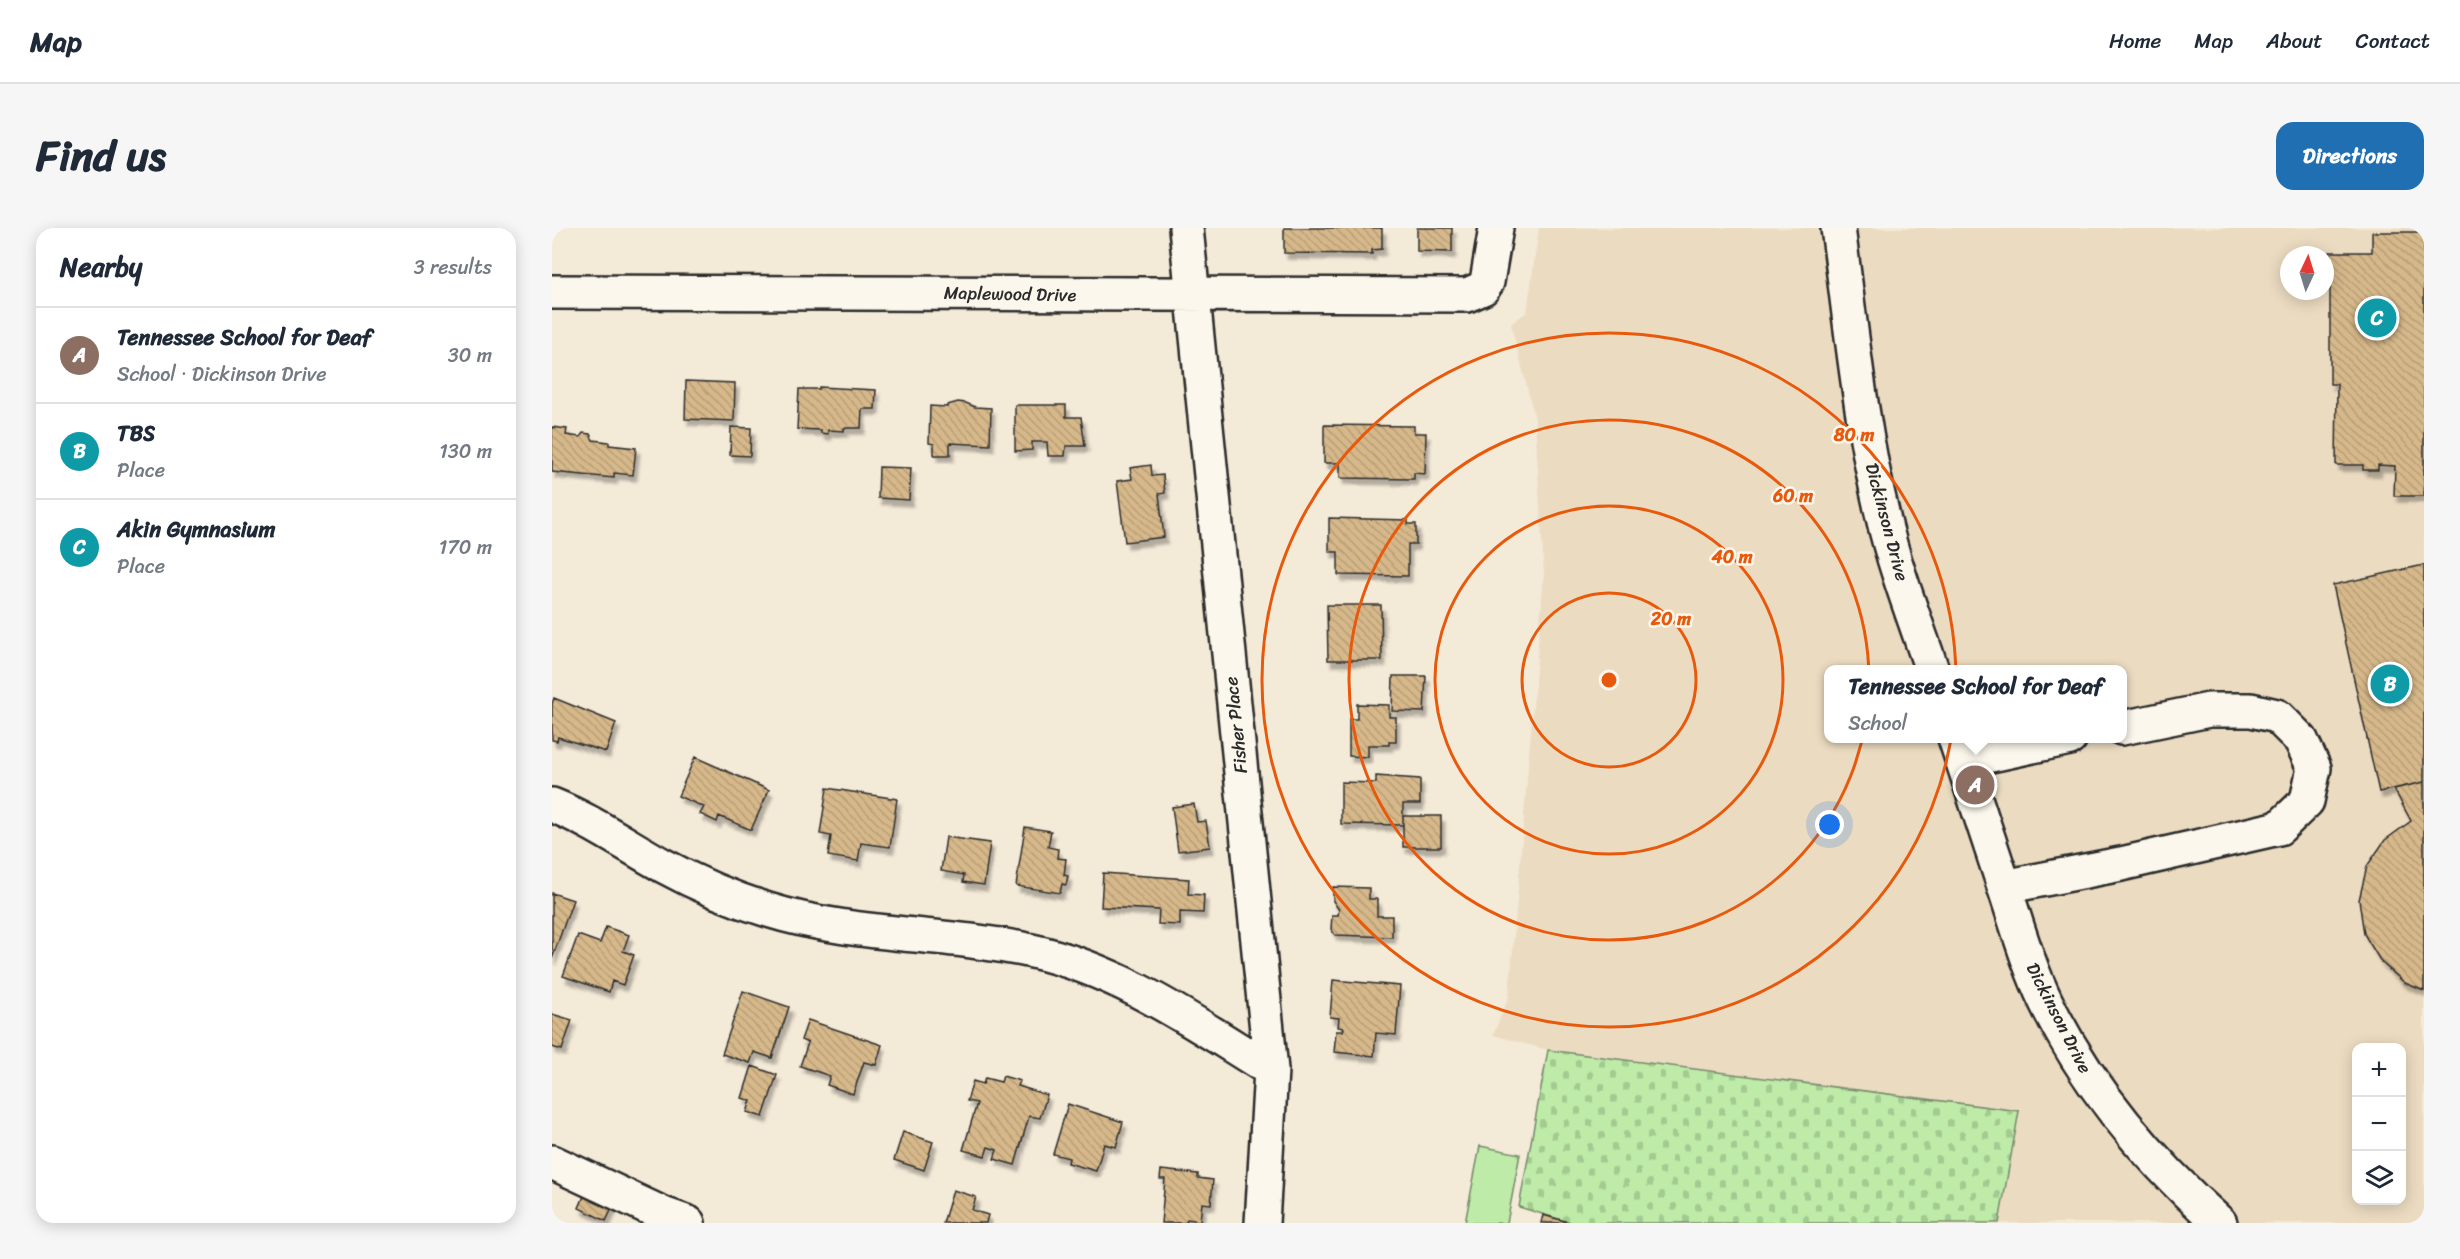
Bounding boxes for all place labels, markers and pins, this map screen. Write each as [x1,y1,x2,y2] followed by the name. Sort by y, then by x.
[2358,296,2396,340] pin: C
[2370,662,2410,706] pin: B
[1599,670,1619,690] centre of rings
[1956,762,1994,808] pin: A

